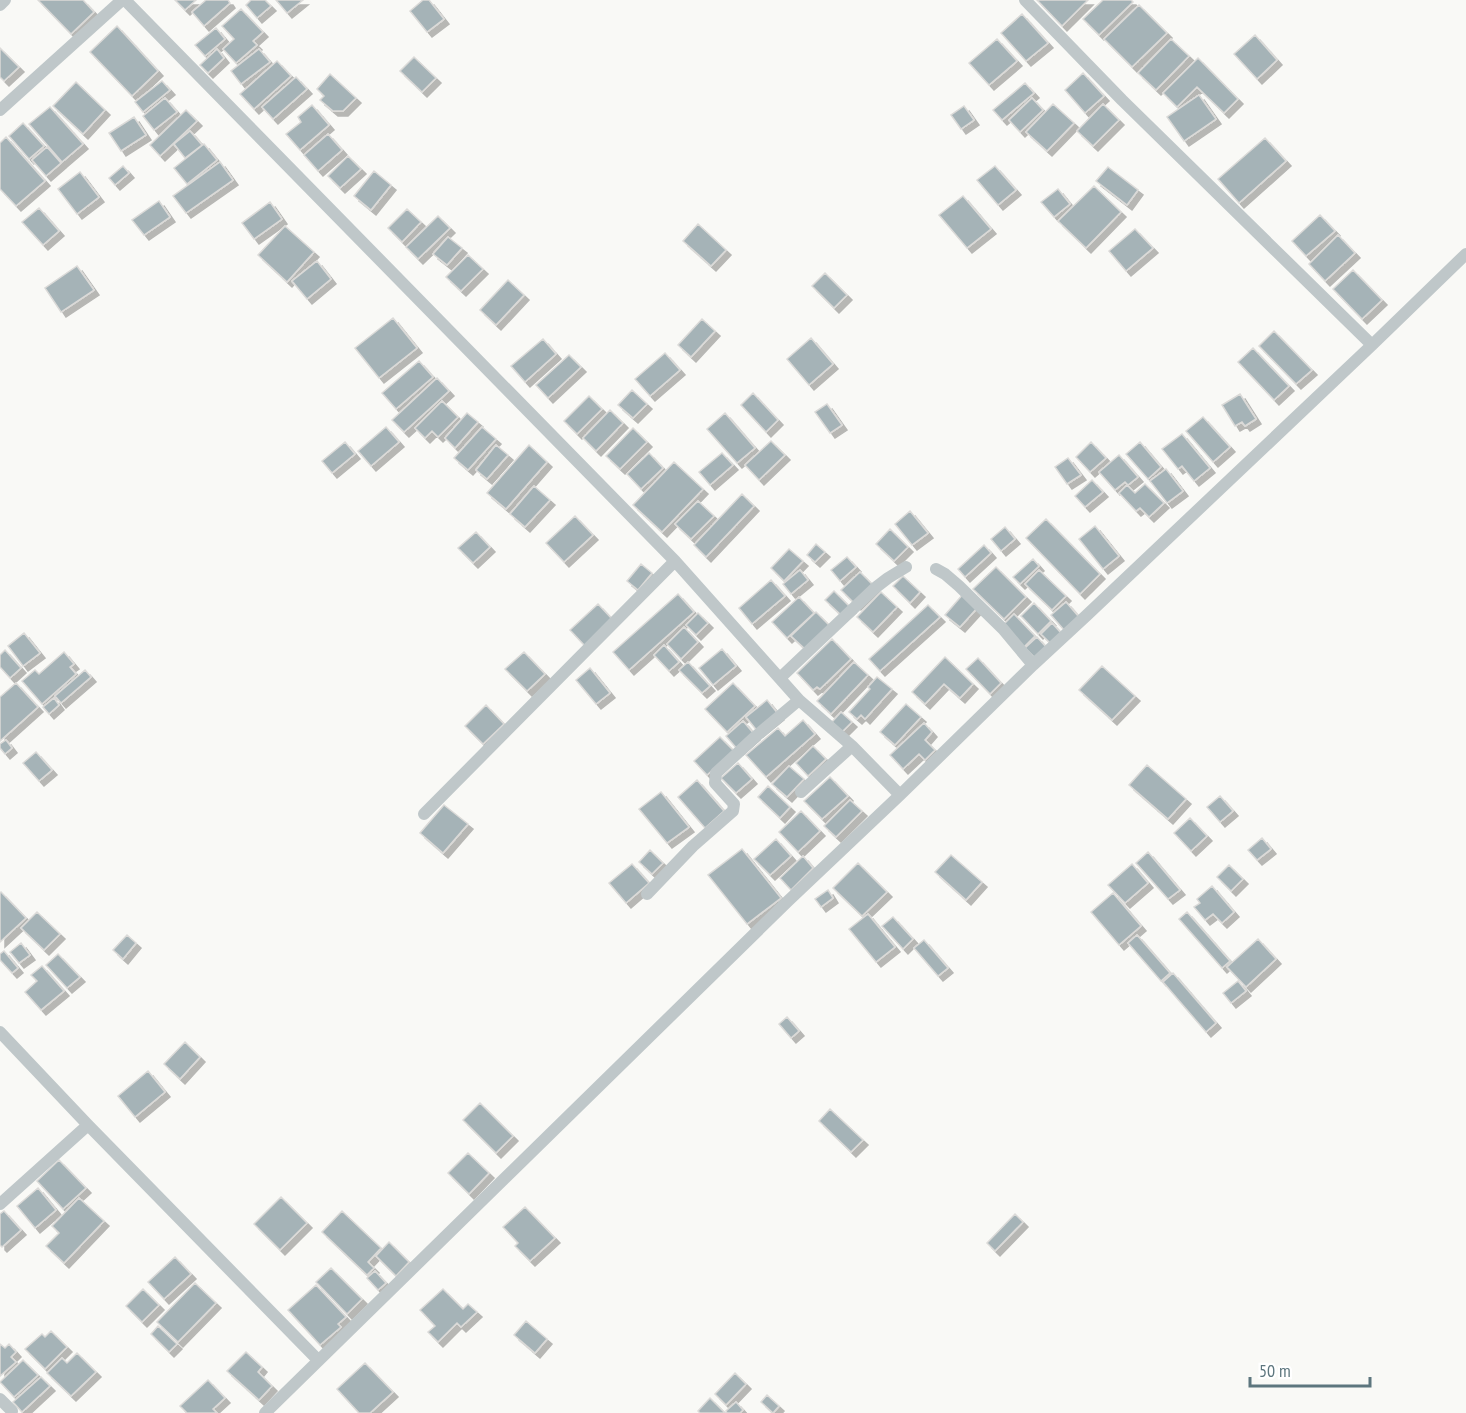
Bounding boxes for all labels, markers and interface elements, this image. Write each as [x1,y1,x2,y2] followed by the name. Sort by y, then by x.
[1250,1350,1370,1388] scale bar
[1259,1359,1291,1382] text: 50 m

